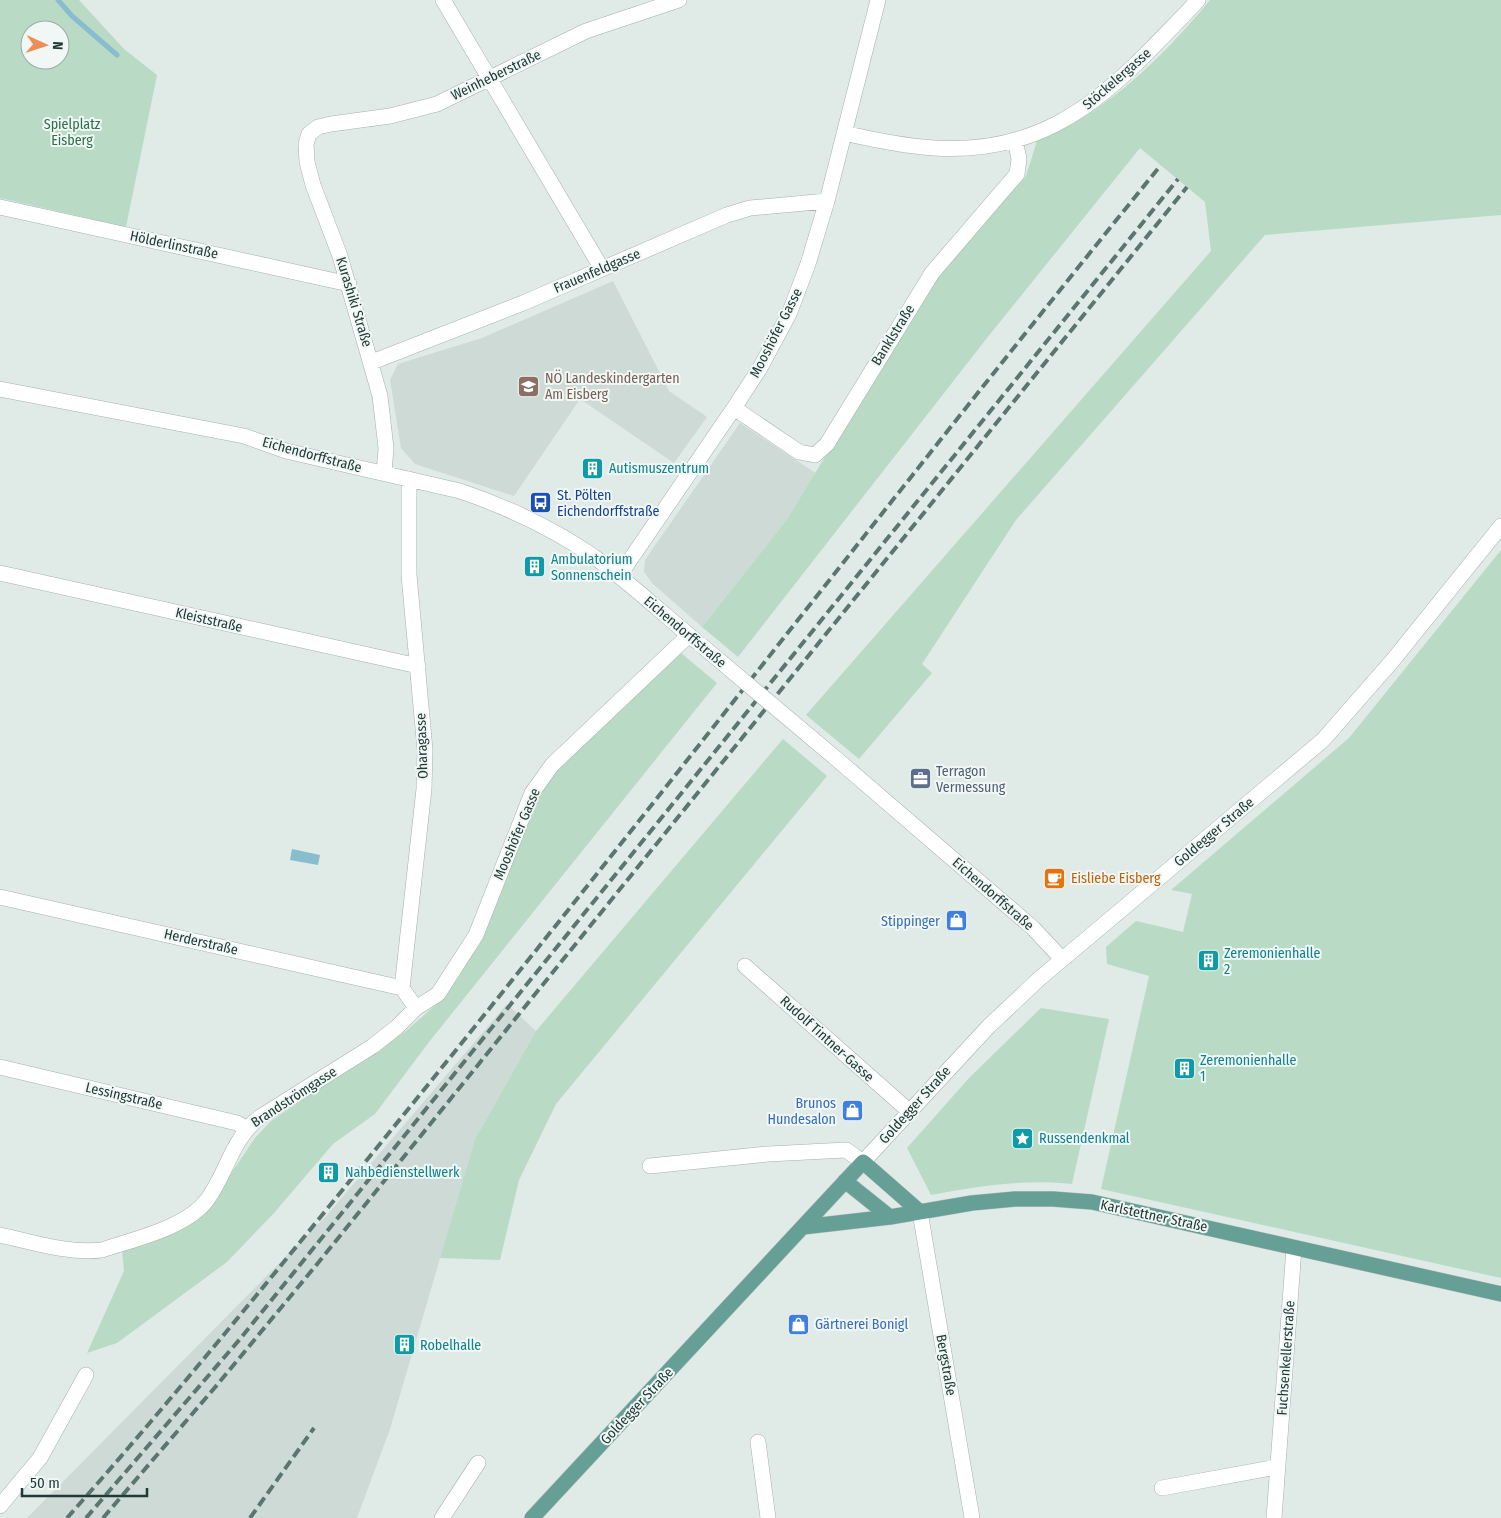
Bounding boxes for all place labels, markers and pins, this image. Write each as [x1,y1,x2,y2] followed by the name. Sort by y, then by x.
[545,369,680,403] place label: NÖ Landeskindergarten Am Eisberg
[517,374,541,398] school or university icon: NÖ Landeskindergarten Am Eisberg
[581,456,605,480] building icon: Autismuszentrum
[609,460,709,477] place label: Autismuszentrum
[557,487,659,520] place label: St. Pölten Eichendorffstraße
[529,491,553,515] bus stop icon: St. Pölten Eichendorffstraße
[551,551,633,584] place label: Ambulatorium Sonnenschein
[523,555,547,579] building icon: Ambulatorium Sonnenschein
[936,763,1006,796] place label: Terragon Vermessung
[908,767,932,791] office icon: Terragon Vermessung
[1043,866,1067,890] cafe icon: Eisliebe Eisberg
[1071,870,1161,887] place label: Eisliebe Eisberg
[944,909,968,933] shop icon: Stippinger
[881,913,940,930] place label: Stippinger
[1224,945,1320,978] place label: Zeremonienhalle 2
[1196,949,1220,973] building icon: Zeremonienhalle 2
[1200,1052,1296,1085] place label: Zeremonienhalle 1
[1172,1056,1196,1080] building icon: Zeremonienhalle 1
[767,1095,836,1128] place label: Brunos Hundesalon
[840,1099,864,1123] shop icon: Brunos Hundesalon
[1011,1126,1035,1150] place icon: Russendenkmal
[1039,1130,1130,1147] place label: Russendenkmal
[317,1160,341,1184] building icon: Nahbedienstellwerk
[345,1164,460,1181] place label: Nahbedienstellwerk
[787,1312,811,1336] shop icon: Gärtnerei Bonigl
[815,1316,908,1333] place label: Gärtnerei Bonigl
[392,1333,416,1357] building icon: Robelhalle
[420,1337,481,1354] place label: Robelhalle

